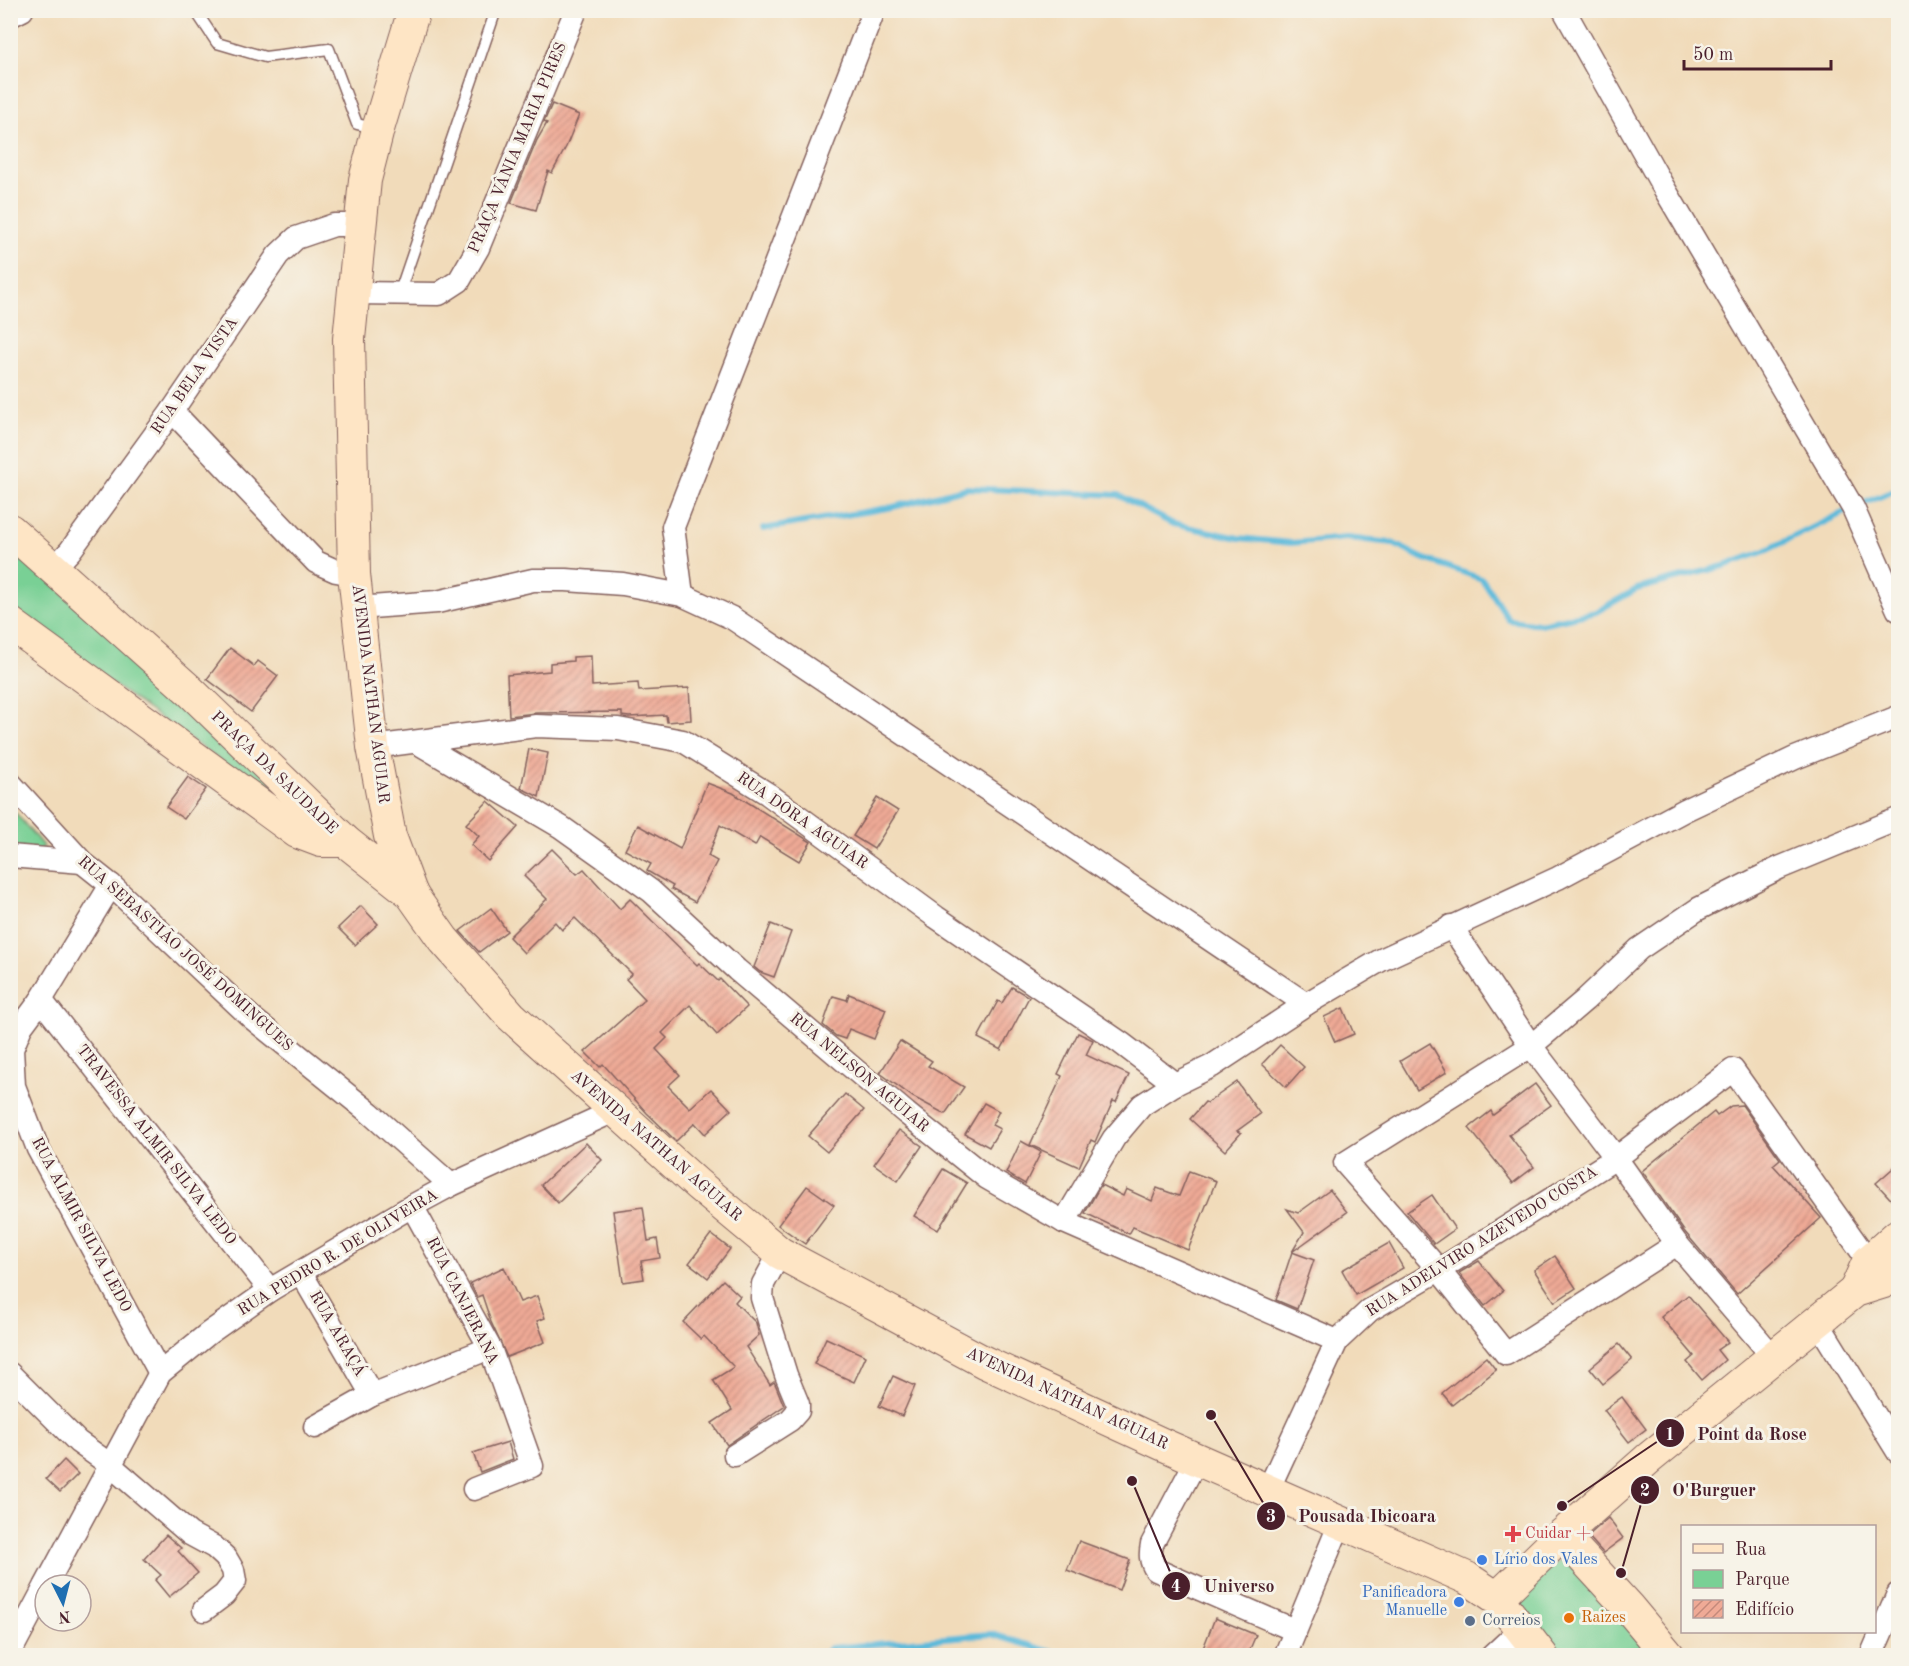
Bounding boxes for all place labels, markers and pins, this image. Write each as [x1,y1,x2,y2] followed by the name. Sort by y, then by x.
[1655,1415,1819,1451] callout: Point da Rose
[1630,1472,1768,1508] callout: O'Burguer
[1256,1498,1448,1534] callout: Pousada Ibicoara
[1525,1526,1591,1542] place label: Cuidar +
[1506,1527,1520,1541] marker: Cuidar +
[1494,1552,1598,1568] place label: Lírio dos Vales
[1475,1553,1489,1567] marker: Lírio dos Vales
[1161,1568,1287,1604] callout: Universo
[1362,1585,1447,1619] place label: Panificadora Manuelle
[1452,1595,1466,1609] marker: Panificadora Manuelle
[1581,1610,1626,1626] place label: Raizes
[1562,1611,1576,1625] marker: Raizes
[1482,1613,1540,1629] place label: Correios
[1463,1614,1477,1628] marker: Correios

